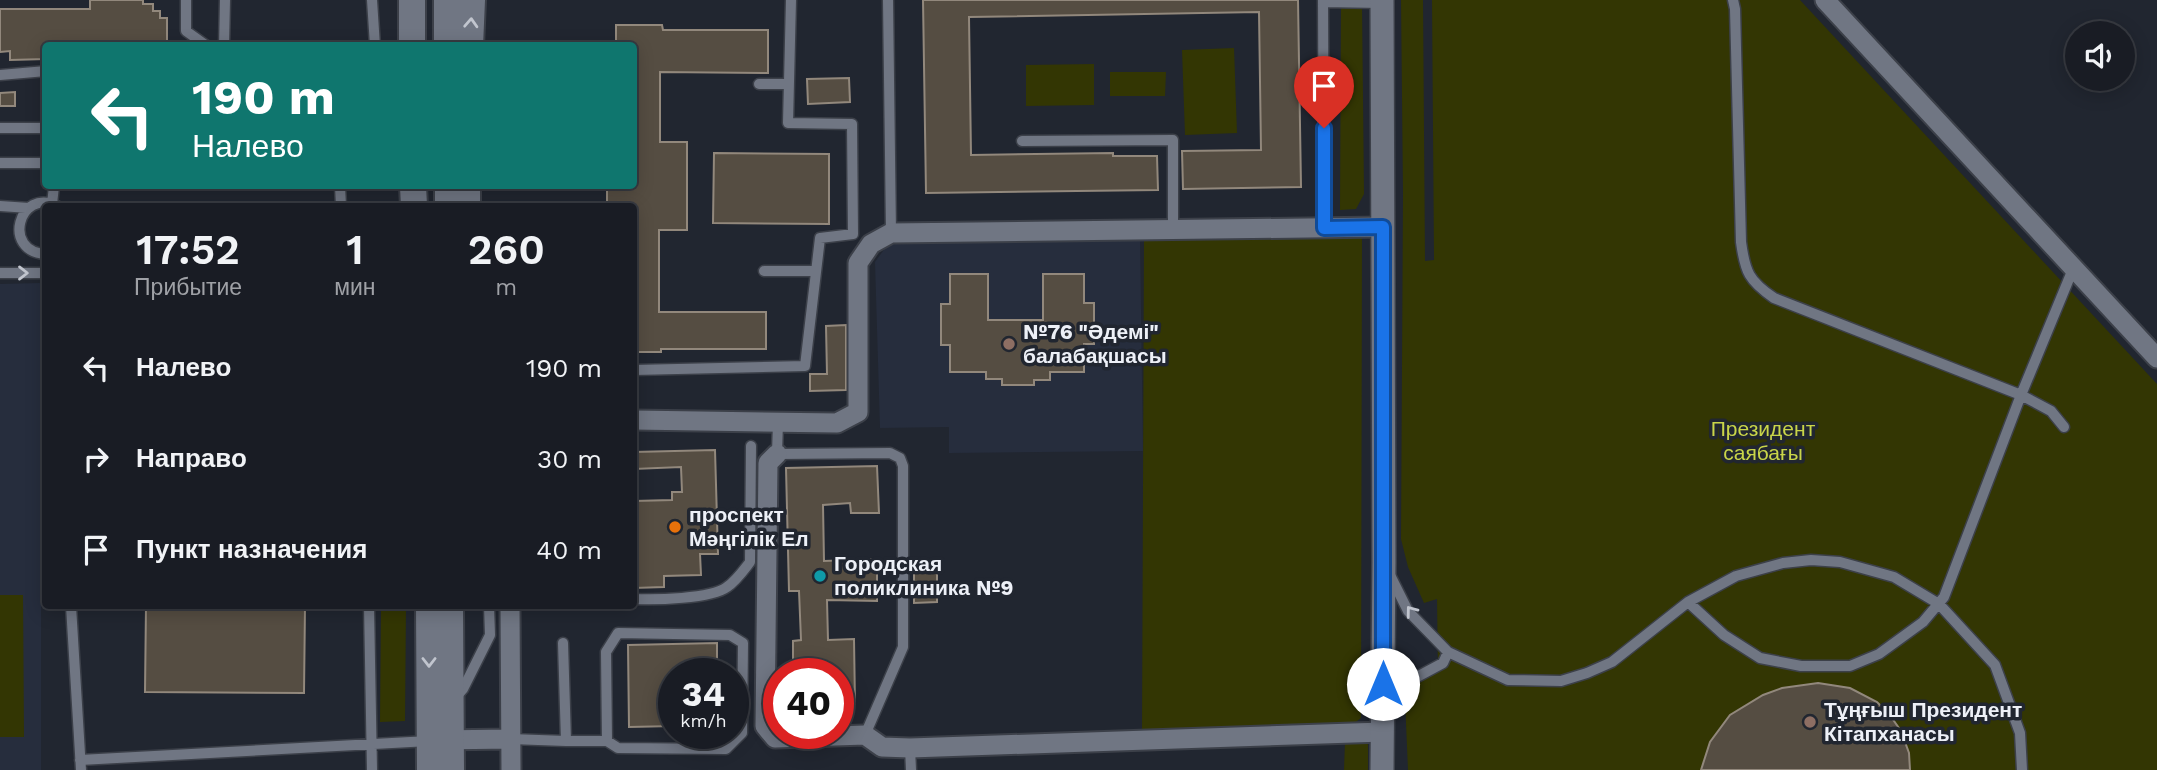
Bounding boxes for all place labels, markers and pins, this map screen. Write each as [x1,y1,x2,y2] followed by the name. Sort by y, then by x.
[1294,56,1354,128] pin
[1023,319,1167,368] place label: №76 "Әдемі" балабақшасы
[1001,336,1017,352] marker: №76 "Әдемі" балабақшасы
[689,502,808,551] place label: проспект Мәңгілік Ел
[667,519,683,535] marker: проспект Мәңгілік Ел
[834,551,1013,600] place label: Городская поликлиника №9
[812,568,828,584] marker: Городская поликлиника №9
[1824,697,2022,746] place label: Тұңғыш Президент Кітапханасы
[1802,714,1818,730] marker: Тұңғыш Президент Кітапханасы

